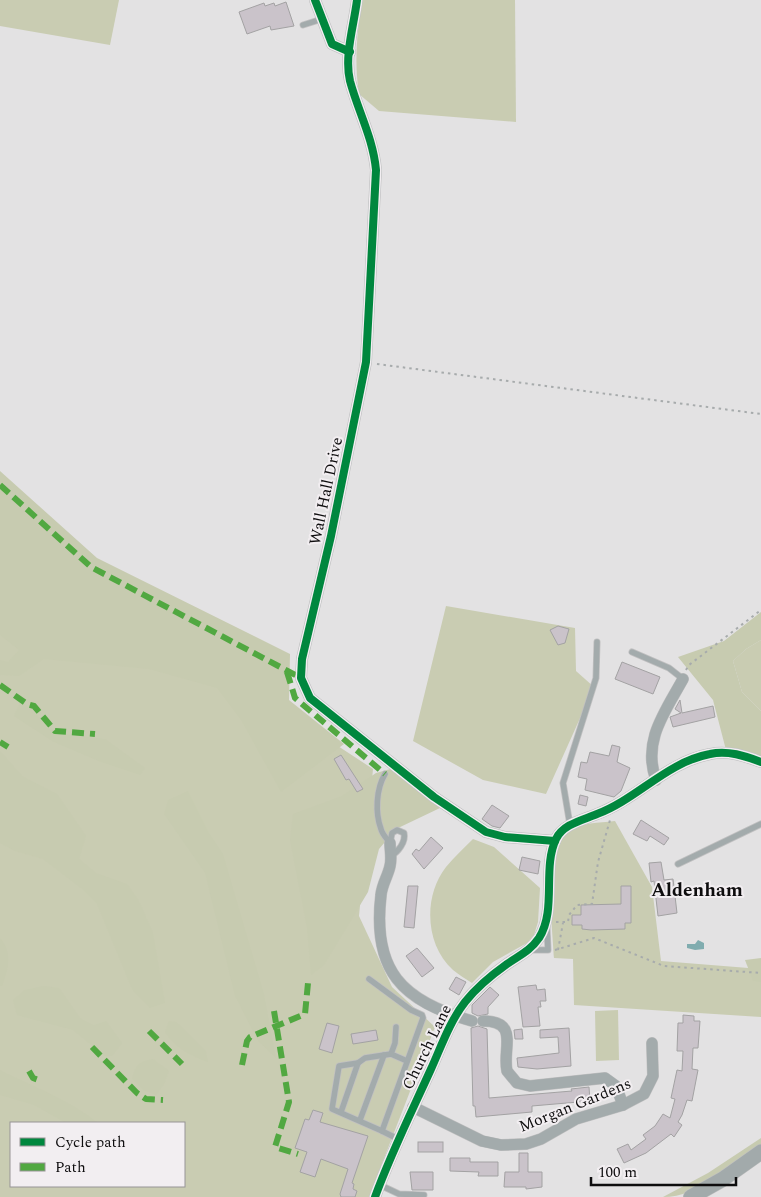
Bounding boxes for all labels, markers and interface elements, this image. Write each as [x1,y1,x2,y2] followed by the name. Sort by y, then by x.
[303,435,349,547] street label: Wall Hall Drive
[651,876,743,905] district label: Aldenham
[396,1000,458,1094] street label: Church Lane
[515,1072,635,1138] street label: Morgan Gardens
[10,1122,185,1187] legend
[55,1131,126,1154] text: Cycle path
[591,1154,736,1186] scale bar
[55,1156,86,1179] text: Path
[598,1161,637,1184] text: 100 m

